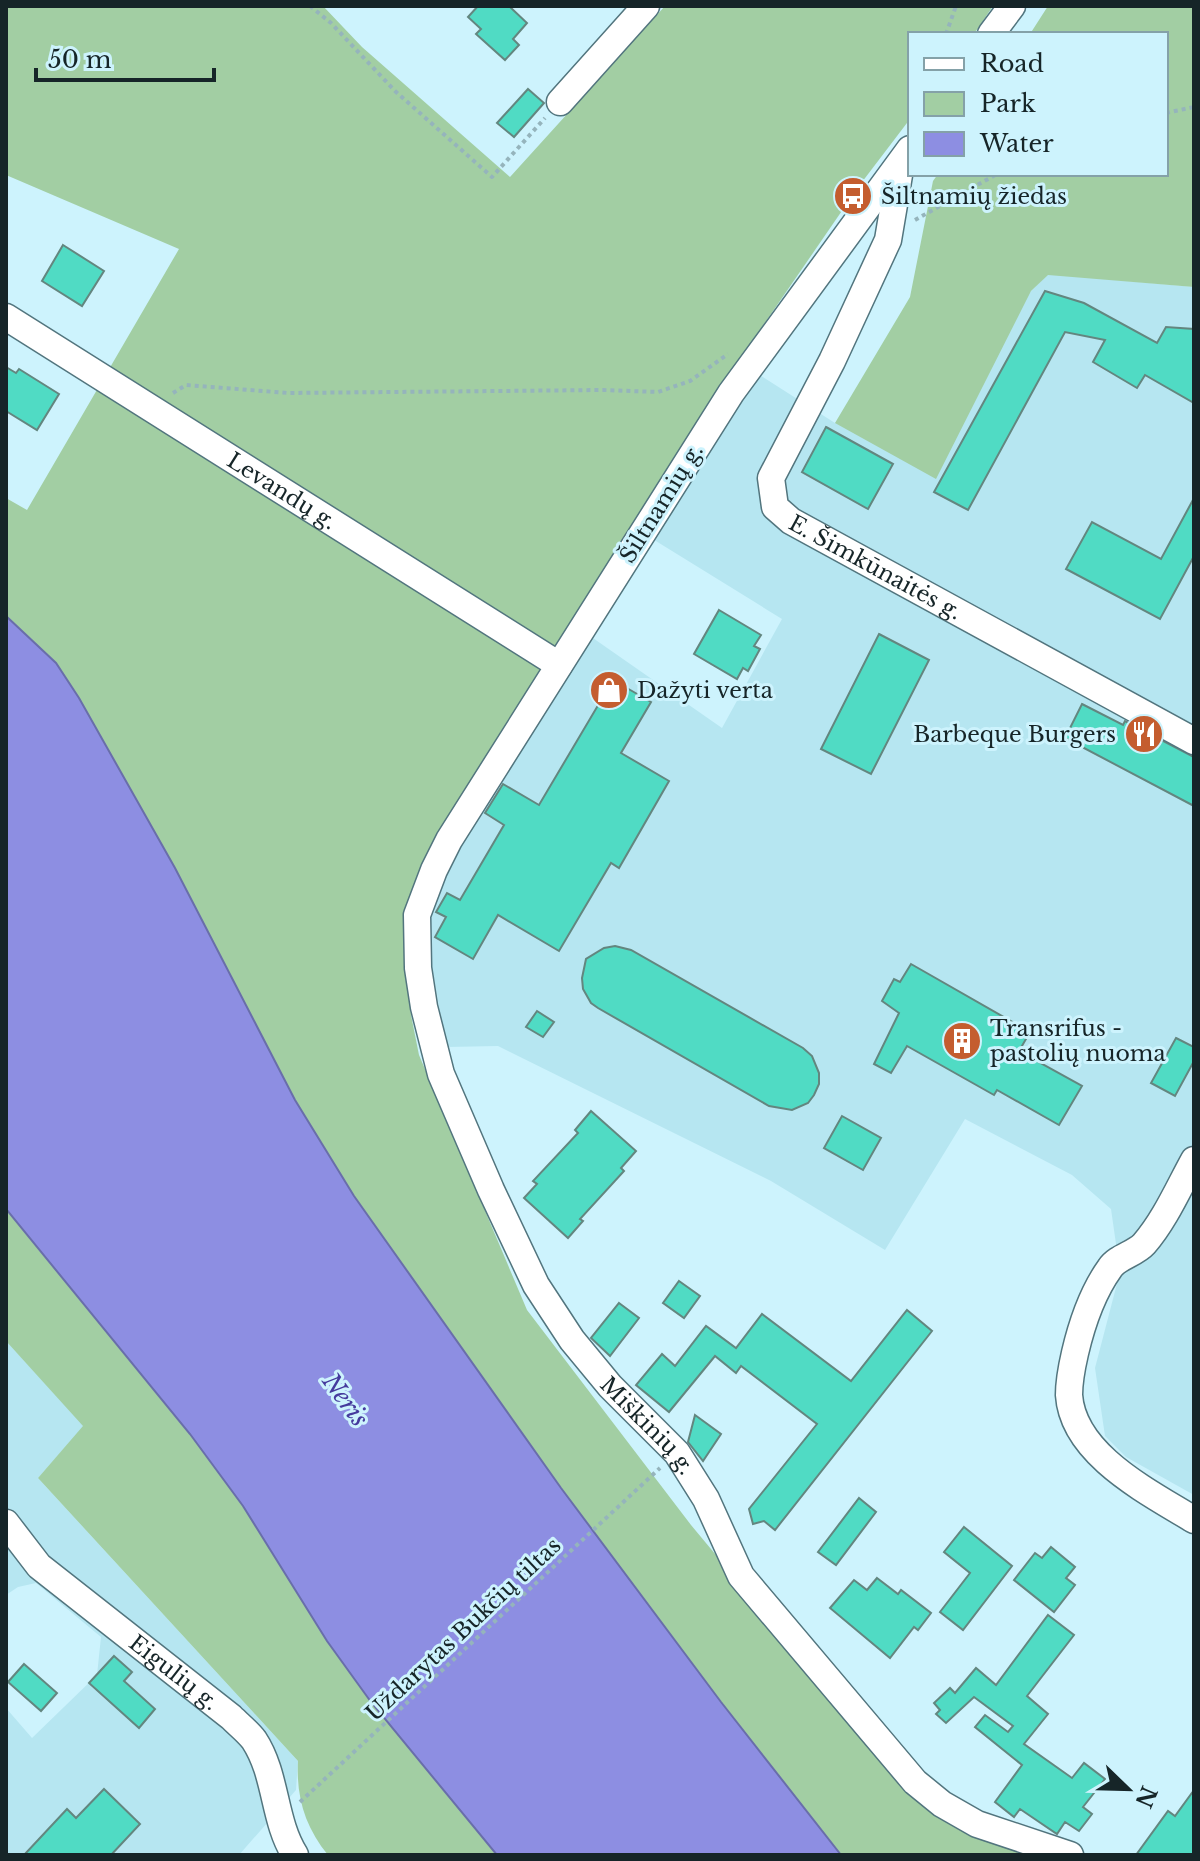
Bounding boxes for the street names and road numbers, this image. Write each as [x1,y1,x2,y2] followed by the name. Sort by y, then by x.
[613,438,709,568] street label: Šiltnamių g.
[222,447,341,535] street label: Levandų g.
[784,509,966,626] street label: E. Šimkūnaitės g.
[595,1371,700,1480] street label: Miškinių g.
[360,1532,566,1727] street label: Uždarytas Bukčių tiltas
[124,1629,224,1716] street label: Eigulių g.

